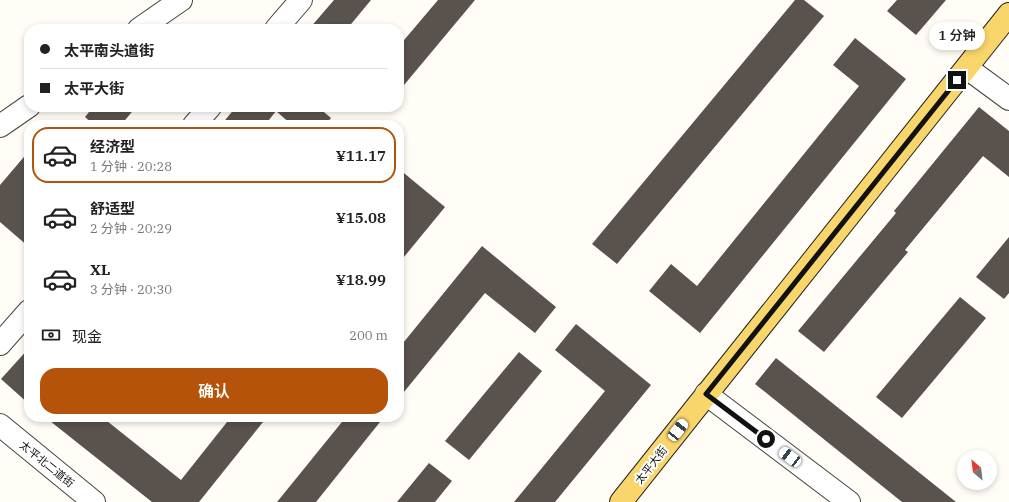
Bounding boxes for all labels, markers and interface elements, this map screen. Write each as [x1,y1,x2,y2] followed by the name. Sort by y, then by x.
[929,22,985,50] callout: 1 分钟
[939,27,975,44] text: 1 分钟
[64,41,154,60] text: 太平南头道街
[948,71,966,89] route end
[64,79,124,98] text: 太平大街
[42,137,78,173] icon: car
[90,137,135,156] text: 经济型
[336,146,386,165] text: ¥11.17
[90,158,172,175] text: 1 分钟 · 20:28
[42,199,78,235] icon: car
[90,199,135,218] text: 舒适型
[336,208,386,227] text: ¥15.08
[90,220,172,237] text: 2 分钟 · 20:29
[90,260,110,279] text: XL
[42,261,78,297] icon: car
[336,270,386,289] text: ¥18.99
[90,281,172,298] text: 3 分钟 · 20:30
[40,324,62,346] icon: cash
[72,327,102,346] text: 现金
[349,327,388,344] text: 200 m
[40,368,388,414] button: 确认
[666,417,690,443] car
[757,430,775,448] route start
[17,438,77,490] street label: 太平北二道街
[632,443,670,487] street label: 太平大街
[777,445,803,469] car
[957,450,997,490] north arrow
[957,450,997,490] map controls

